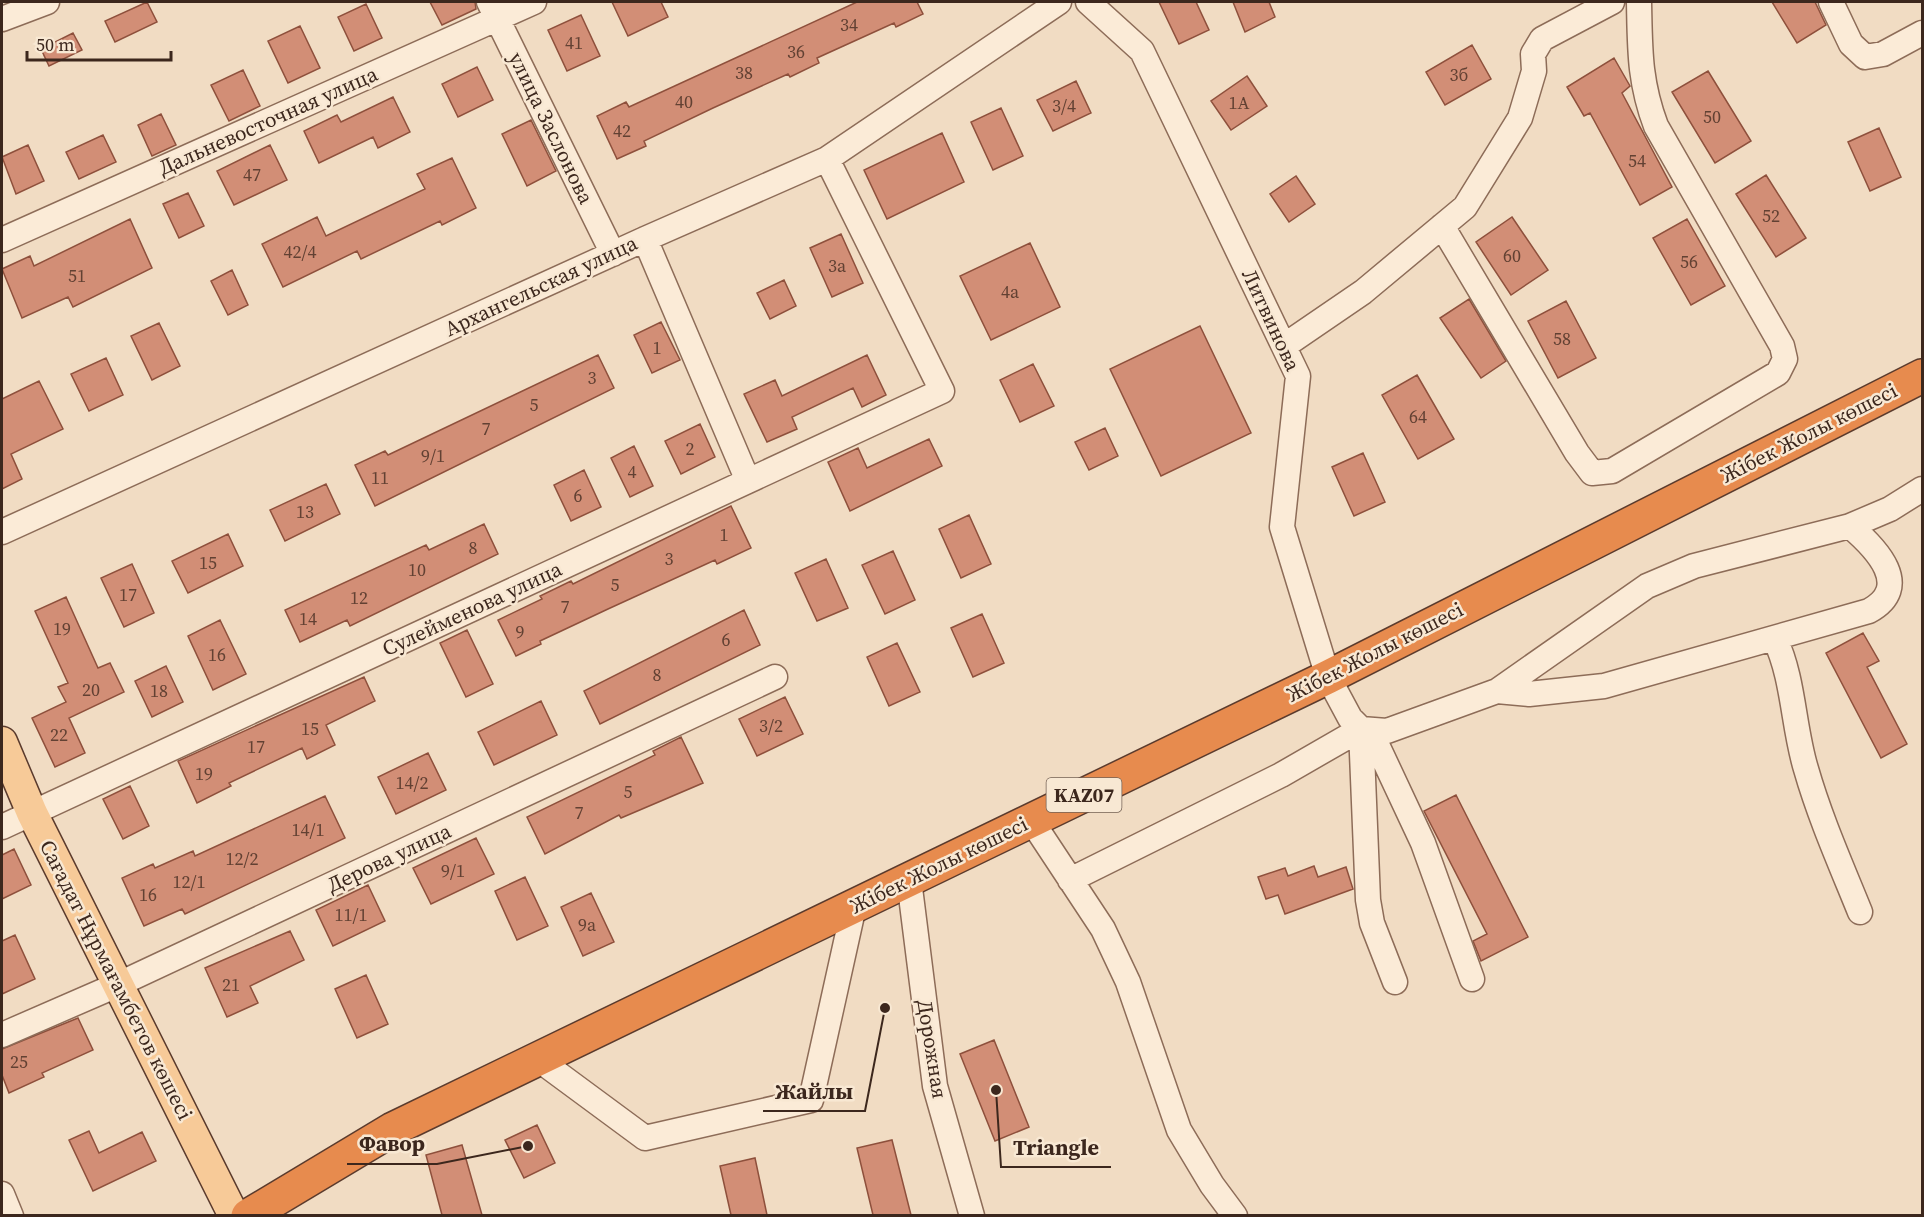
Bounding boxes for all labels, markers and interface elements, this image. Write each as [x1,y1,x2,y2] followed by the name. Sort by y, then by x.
[840,12,858,37] house number: 34
[27,24,171,62] scale bar
[565,30,583,55] house number: 41
[36,32,74,57] text: 50 m
[787,39,805,64] house number: 36
[502,47,601,209] street label: улица Заслонова
[154,59,382,182] street label: Дальневосточная улица
[735,60,753,85] house number: 38
[1450,62,1468,87] house number: 3б
[675,89,693,114] house number: 40
[1229,90,1250,115] house number: 1А
[1052,93,1076,118] house number: 3/4
[1703,104,1721,129] house number: 50
[613,118,631,143] house number: 42
[1628,148,1646,173] house number: 54
[243,162,261,187] house number: 47
[1762,203,1780,228] house number: 52
[440,228,642,343] street label: Архангельская улица
[284,239,316,264] house number: 42/4
[1503,243,1521,268] house number: 60
[1680,249,1698,274] house number: 56
[828,253,847,278] house number: 3а
[68,263,86,288] house number: 51
[1235,264,1308,376] street label: Литвинова
[1001,279,1020,304] house number: 4а
[1553,326,1571,351] house number: 58
[653,335,662,360] house number: 1
[588,365,597,390] house number: 3
[1716,376,1902,490] street label: Жібек Жолы көшесі
[530,392,539,417] house number: 5
[1409,404,1427,429] house number: 64
[482,416,491,441] house number: 7
[686,436,695,461] house number: 2
[421,443,445,468] house number: 9/1
[628,459,637,484] house number: 4
[371,465,389,490] house number: 11
[574,483,583,508] house number: 6
[296,499,314,524] house number: 13
[720,522,729,547] house number: 1
[469,535,478,560] house number: 8
[665,546,674,571] house number: 3
[199,550,217,575] house number: 15
[377,554,567,663] street label: Сулейменова улица
[408,557,426,582] house number: 10
[611,572,620,597] house number: 5
[119,582,137,607] house number: 17
[350,585,368,610] house number: 12
[561,594,570,619] house number: 7
[1282,595,1468,709] street label: Жібек Жолы көшесі
[299,606,317,631] house number: 14
[53,616,71,641] house number: 19
[516,619,525,644] house number: 9
[722,627,731,652] house number: 6
[208,642,226,667] house number: 16
[653,662,662,687] house number: 8
[82,677,100,702] house number: 20
[150,678,168,703] house number: 18
[759,713,783,738] house number: 3/2
[301,716,319,741] house number: 15
[50,722,68,747] house number: 22
[247,734,265,759] house number: 17
[195,761,213,786] house number: 19
[396,770,428,795] house number: 14/2
[1046,778,1122,812] road number: KAZ07
[624,779,633,804] house number: 5
[575,800,584,825] house number: 7
[845,809,1032,920] street label: Жібек Жолы көшесі
[322,816,456,899] street label: Дерова улица
[292,817,324,842] house number: 14/1
[33,835,200,1125] street label: Сағадат Нұрмағамбетов көшесі
[226,846,258,871] house number: 12/2
[441,858,465,883] house number: 9/1
[173,869,205,894] house number: 12/1
[139,882,157,907] house number: 16
[335,902,367,927] house number: 11/1
[578,912,597,937] house number: 9а
[222,972,240,997] house number: 21
[910,997,955,1101] street label: Дорожная
[10,1049,28,1074] house number: 25
[763,1071,865,1111] callout: Жайлы
[775,1076,853,1106] text: Жайлы
[347,1124,437,1164] callout: Фавор
[1001,1127,1111,1167] callout: Triangle
[359,1128,425,1158] text: Фавор
[1013,1132,1099,1162] text: Triangle

